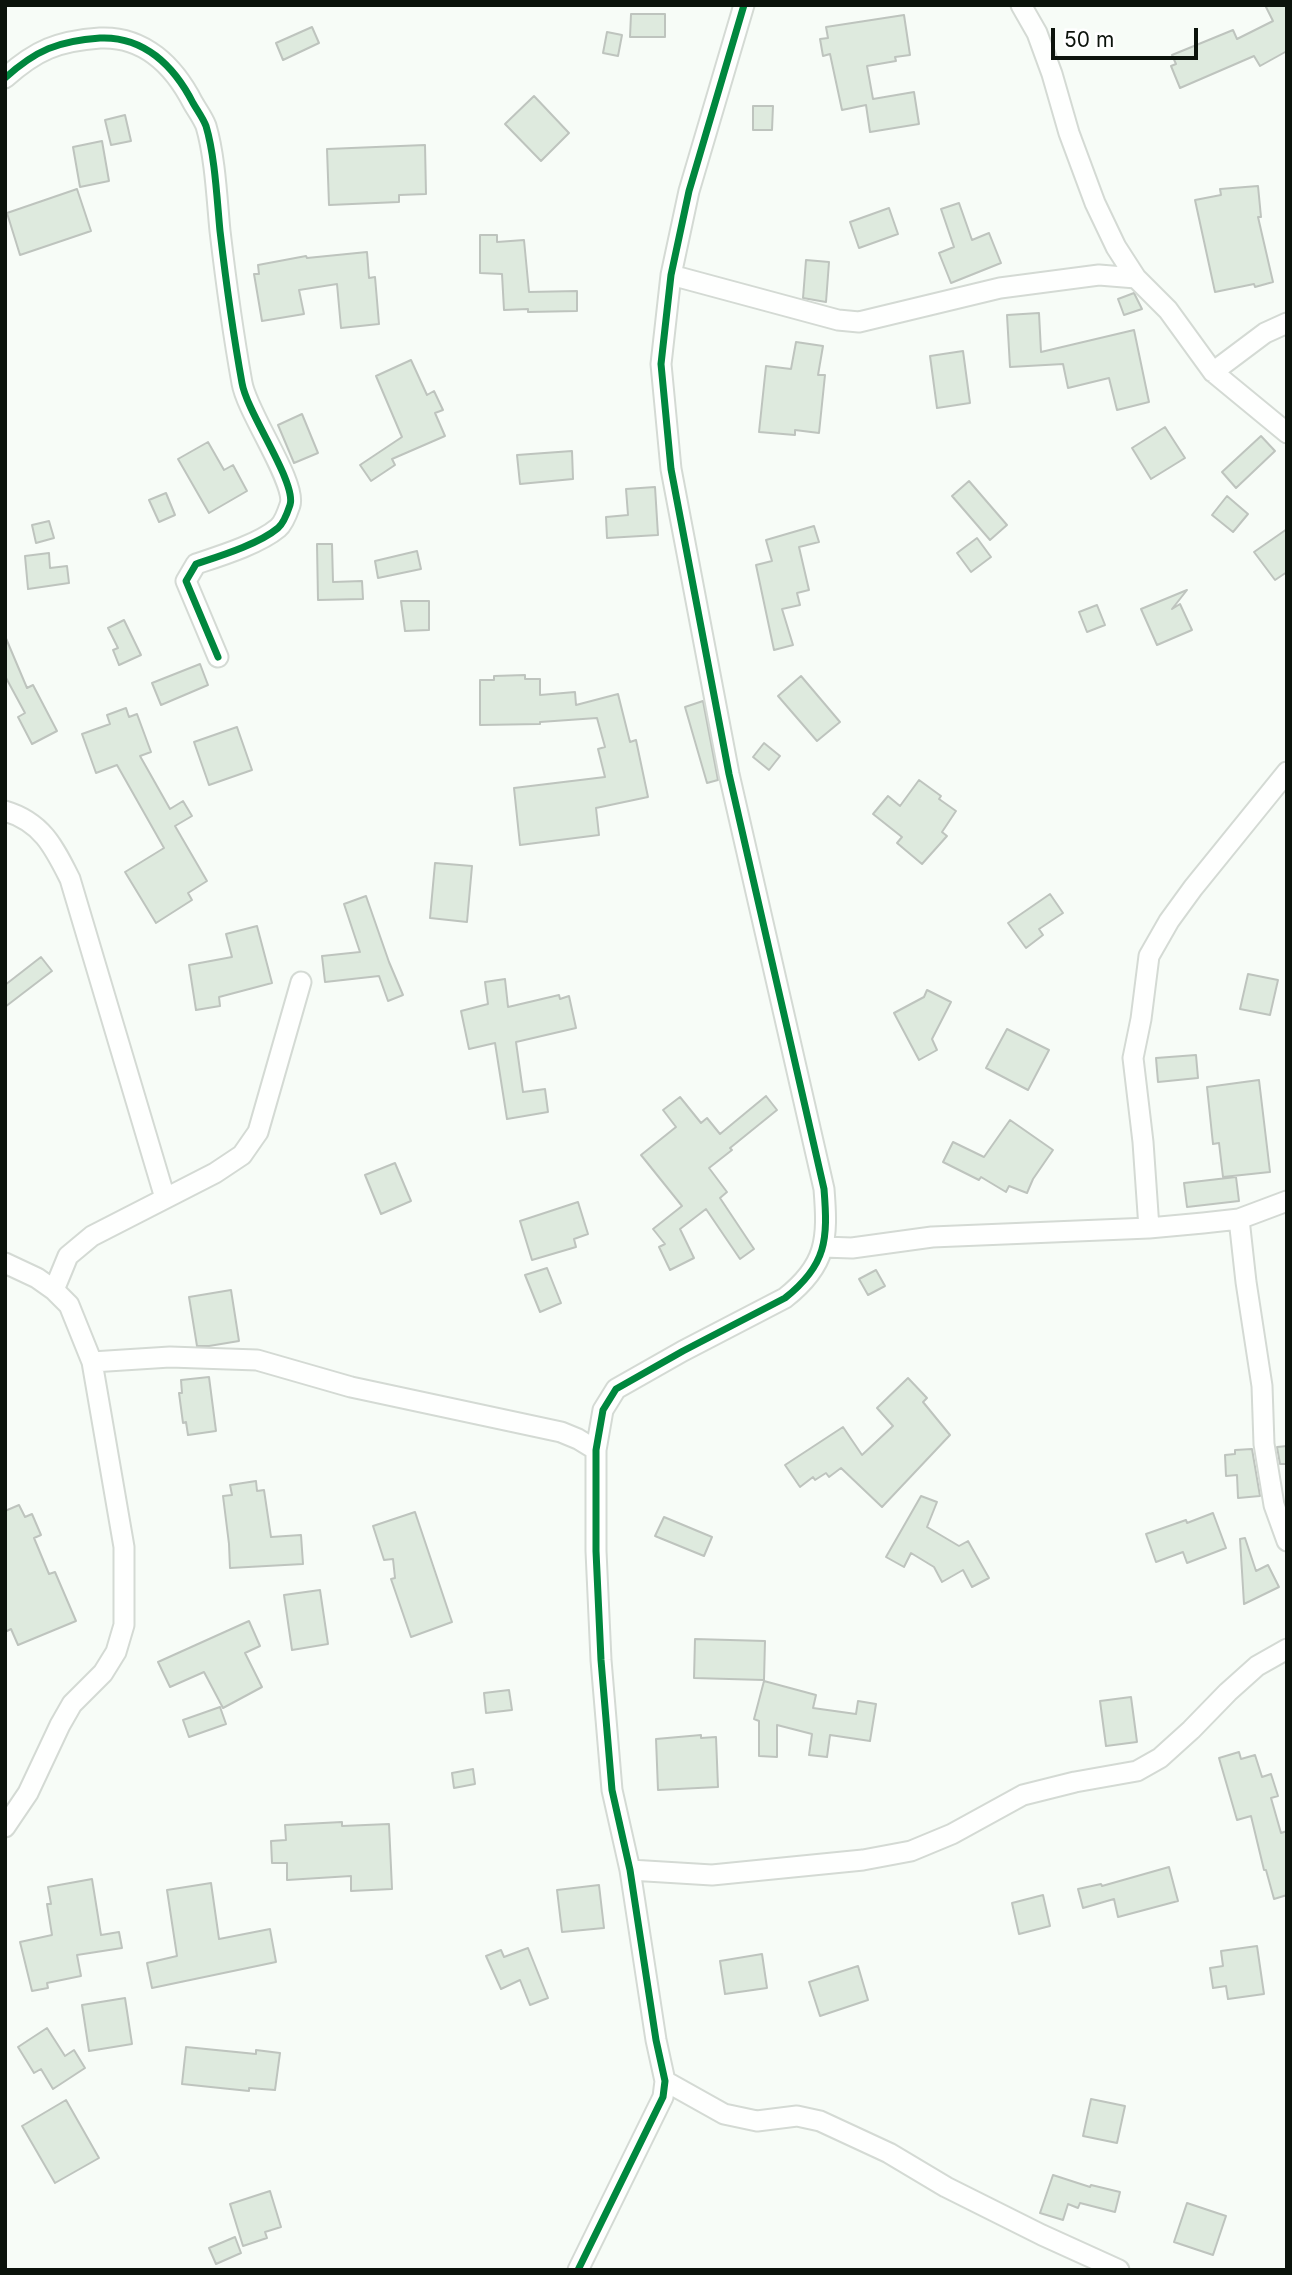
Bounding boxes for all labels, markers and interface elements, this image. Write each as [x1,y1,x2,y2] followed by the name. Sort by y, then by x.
[1054,14,1201,58] scale bar
[1064,27,1114,52] text: 50 m

